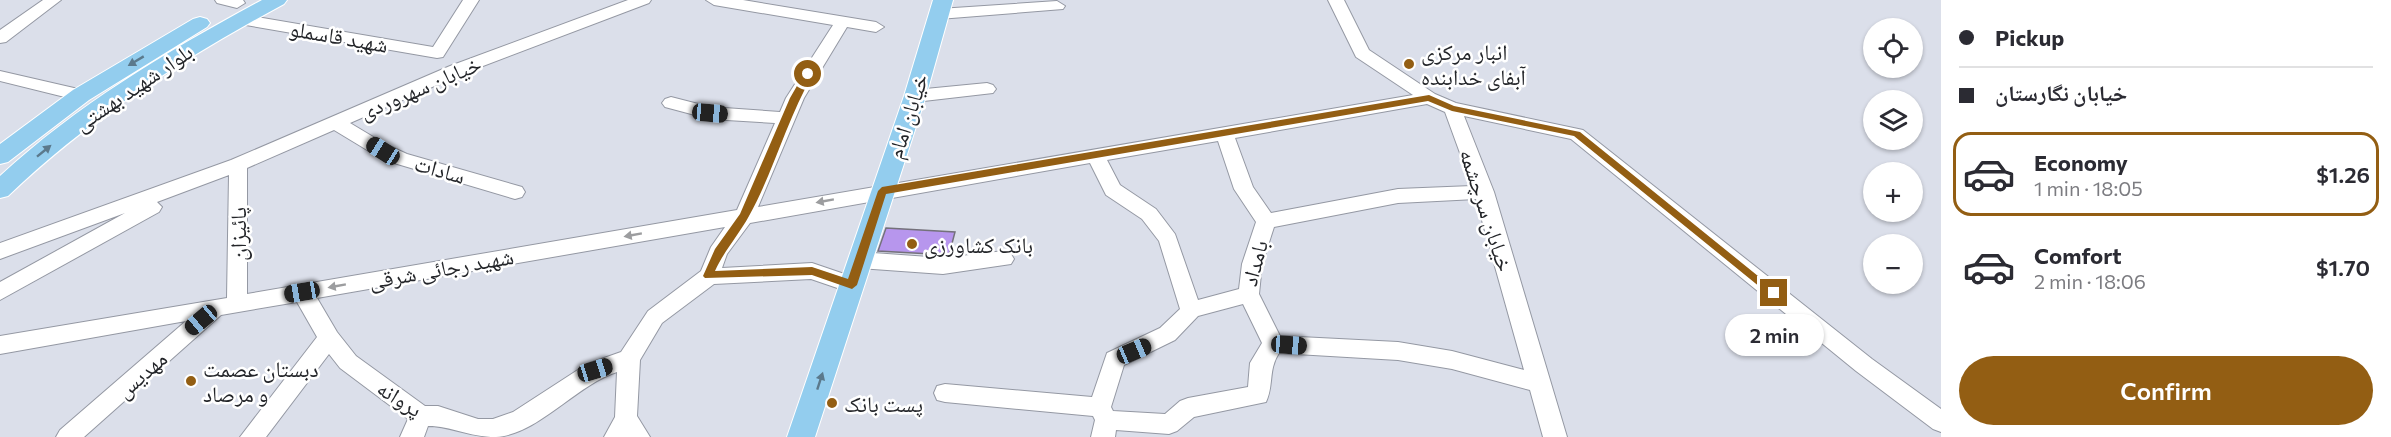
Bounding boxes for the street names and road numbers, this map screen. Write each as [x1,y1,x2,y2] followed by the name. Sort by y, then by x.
[288,14,390,58] street label: شهید قاسملو
[69,37,198,137] street label: بلوار شهید بهشتی
[355,49,485,126] street label: خیابان سهروردی
[881,70,935,163] street label: خیابان امام
[1454,145,1519,275] street label: خیابان سرچشمه
[412,149,468,189] street label: سادات
[224,207,252,261] street label: پائیزان
[1235,237,1273,289] street label: بامداد
[366,242,516,295] street label: شهید رجائی شرقی
[110,345,173,404] street label: مهدیس
[372,374,427,423] street label: پروانه

